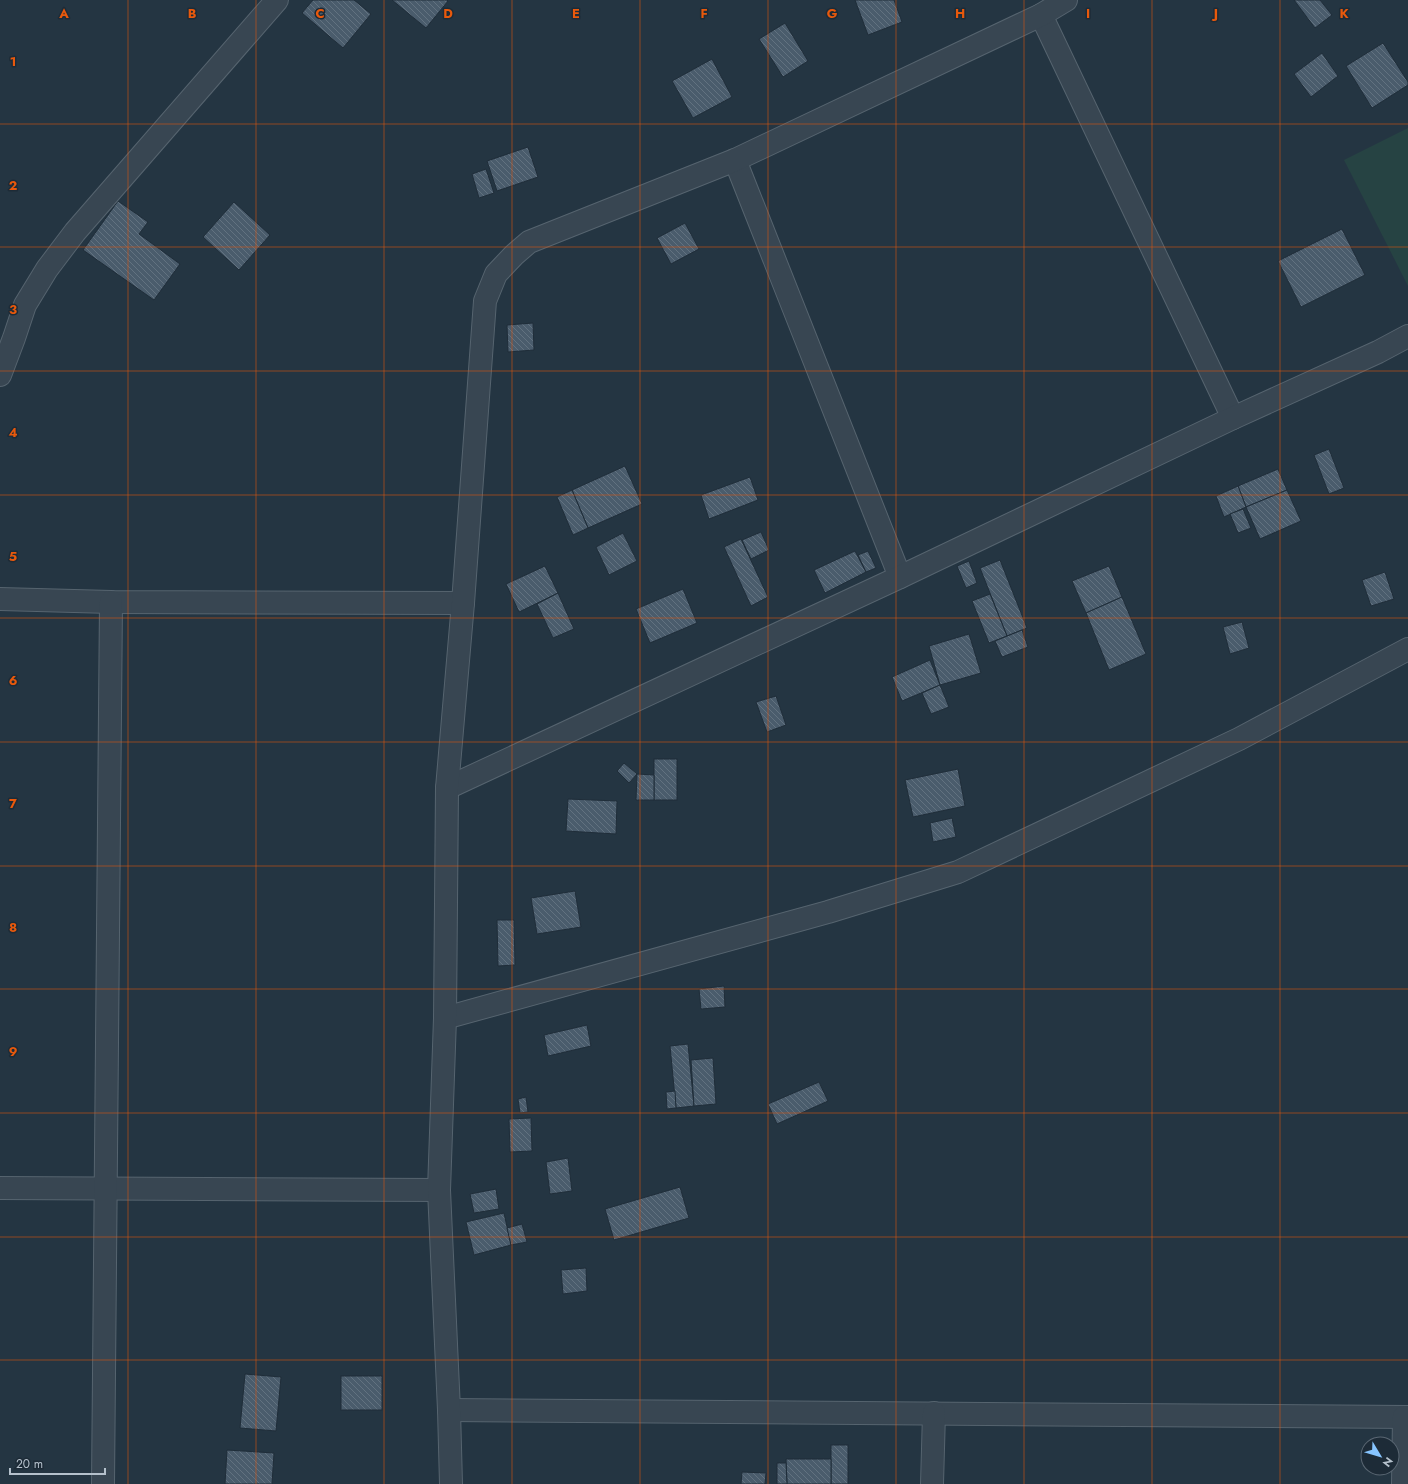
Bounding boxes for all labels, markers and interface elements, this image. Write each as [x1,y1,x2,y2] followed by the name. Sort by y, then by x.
[58,4,69,23] text: A
[188,4,197,23] text: B
[315,4,325,23] text: C
[443,4,453,23] text: D
[572,4,580,23] text: E
[700,4,708,23] text: F
[827,4,838,23] text: G
[955,4,965,23] text: H
[1086,4,1090,23] text: I
[1211,4,1218,23] text: J
[1339,4,1349,23] text: K
[10,52,16,71] text: 1
[9,176,17,195] text: 2
[9,300,17,319] text: 3
[8,423,18,442] text: 4
[9,547,17,566] text: 5
[9,671,18,690] text: 6
[9,794,17,813] text: 7
[9,918,17,937] text: 8
[9,1042,18,1061] text: 9
[1360,1436,1400,1476] north arrow
[10,1450,105,1476] scale bar
[1379,1454,1397,1471] text: N
[16,1455,43,1473] text: 20 m

